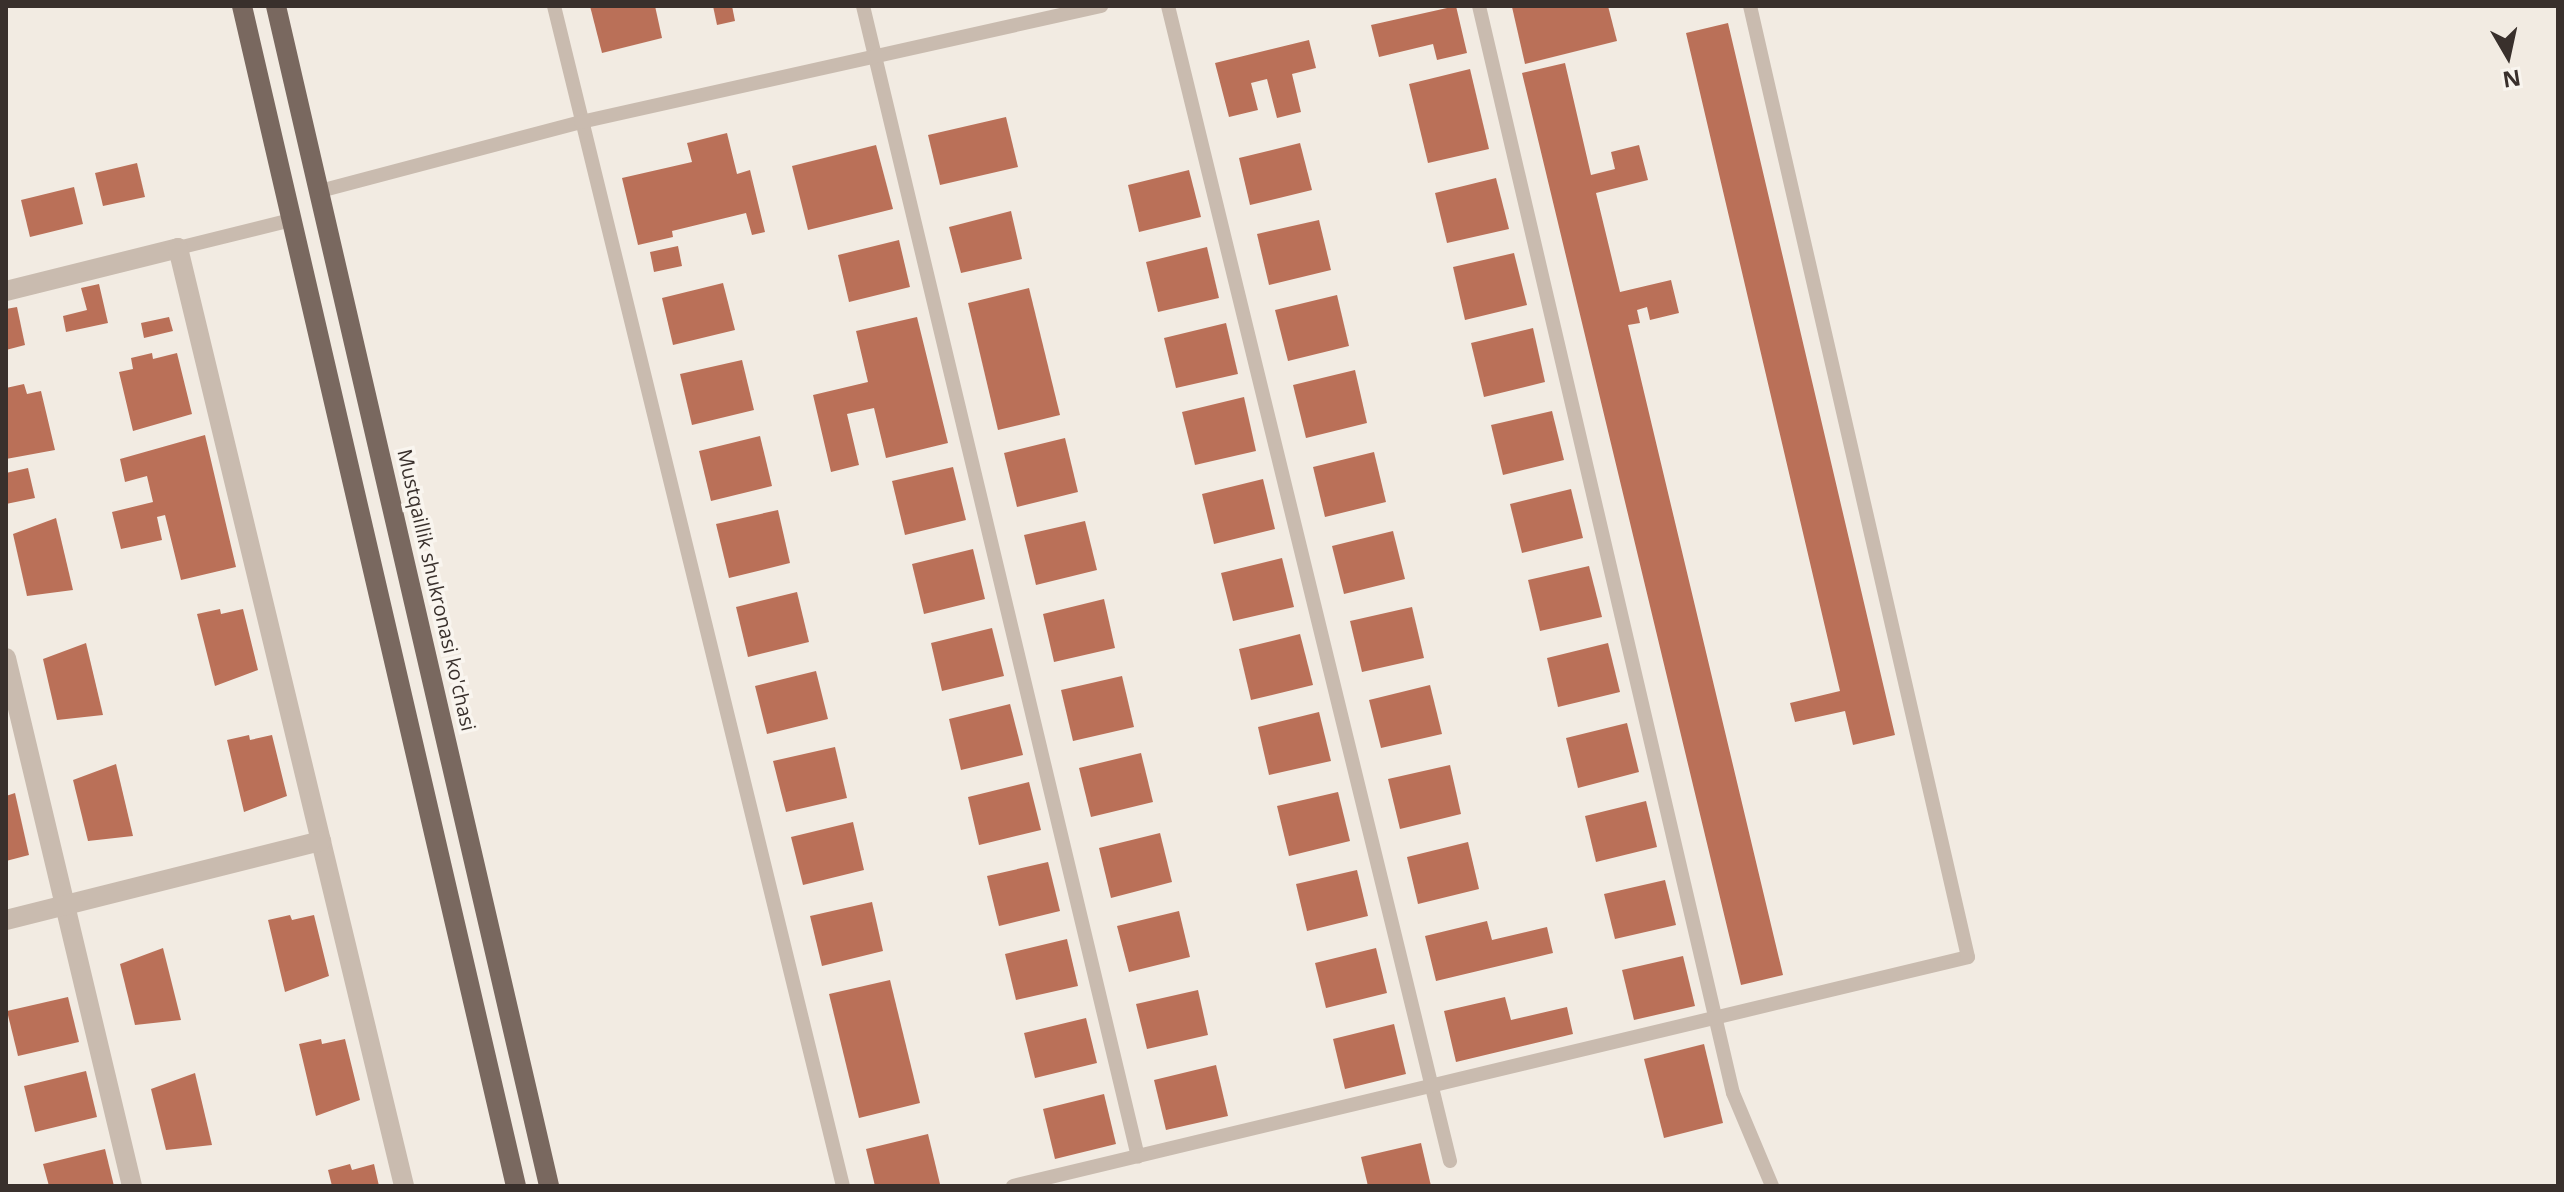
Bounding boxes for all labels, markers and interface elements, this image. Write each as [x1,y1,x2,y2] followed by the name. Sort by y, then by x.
[2468,16,2548,96] north arrow
[2501,63,2523,96] text: N
[393,447,481,733] street label: Mustqaillik shukronasi ko'chasi

